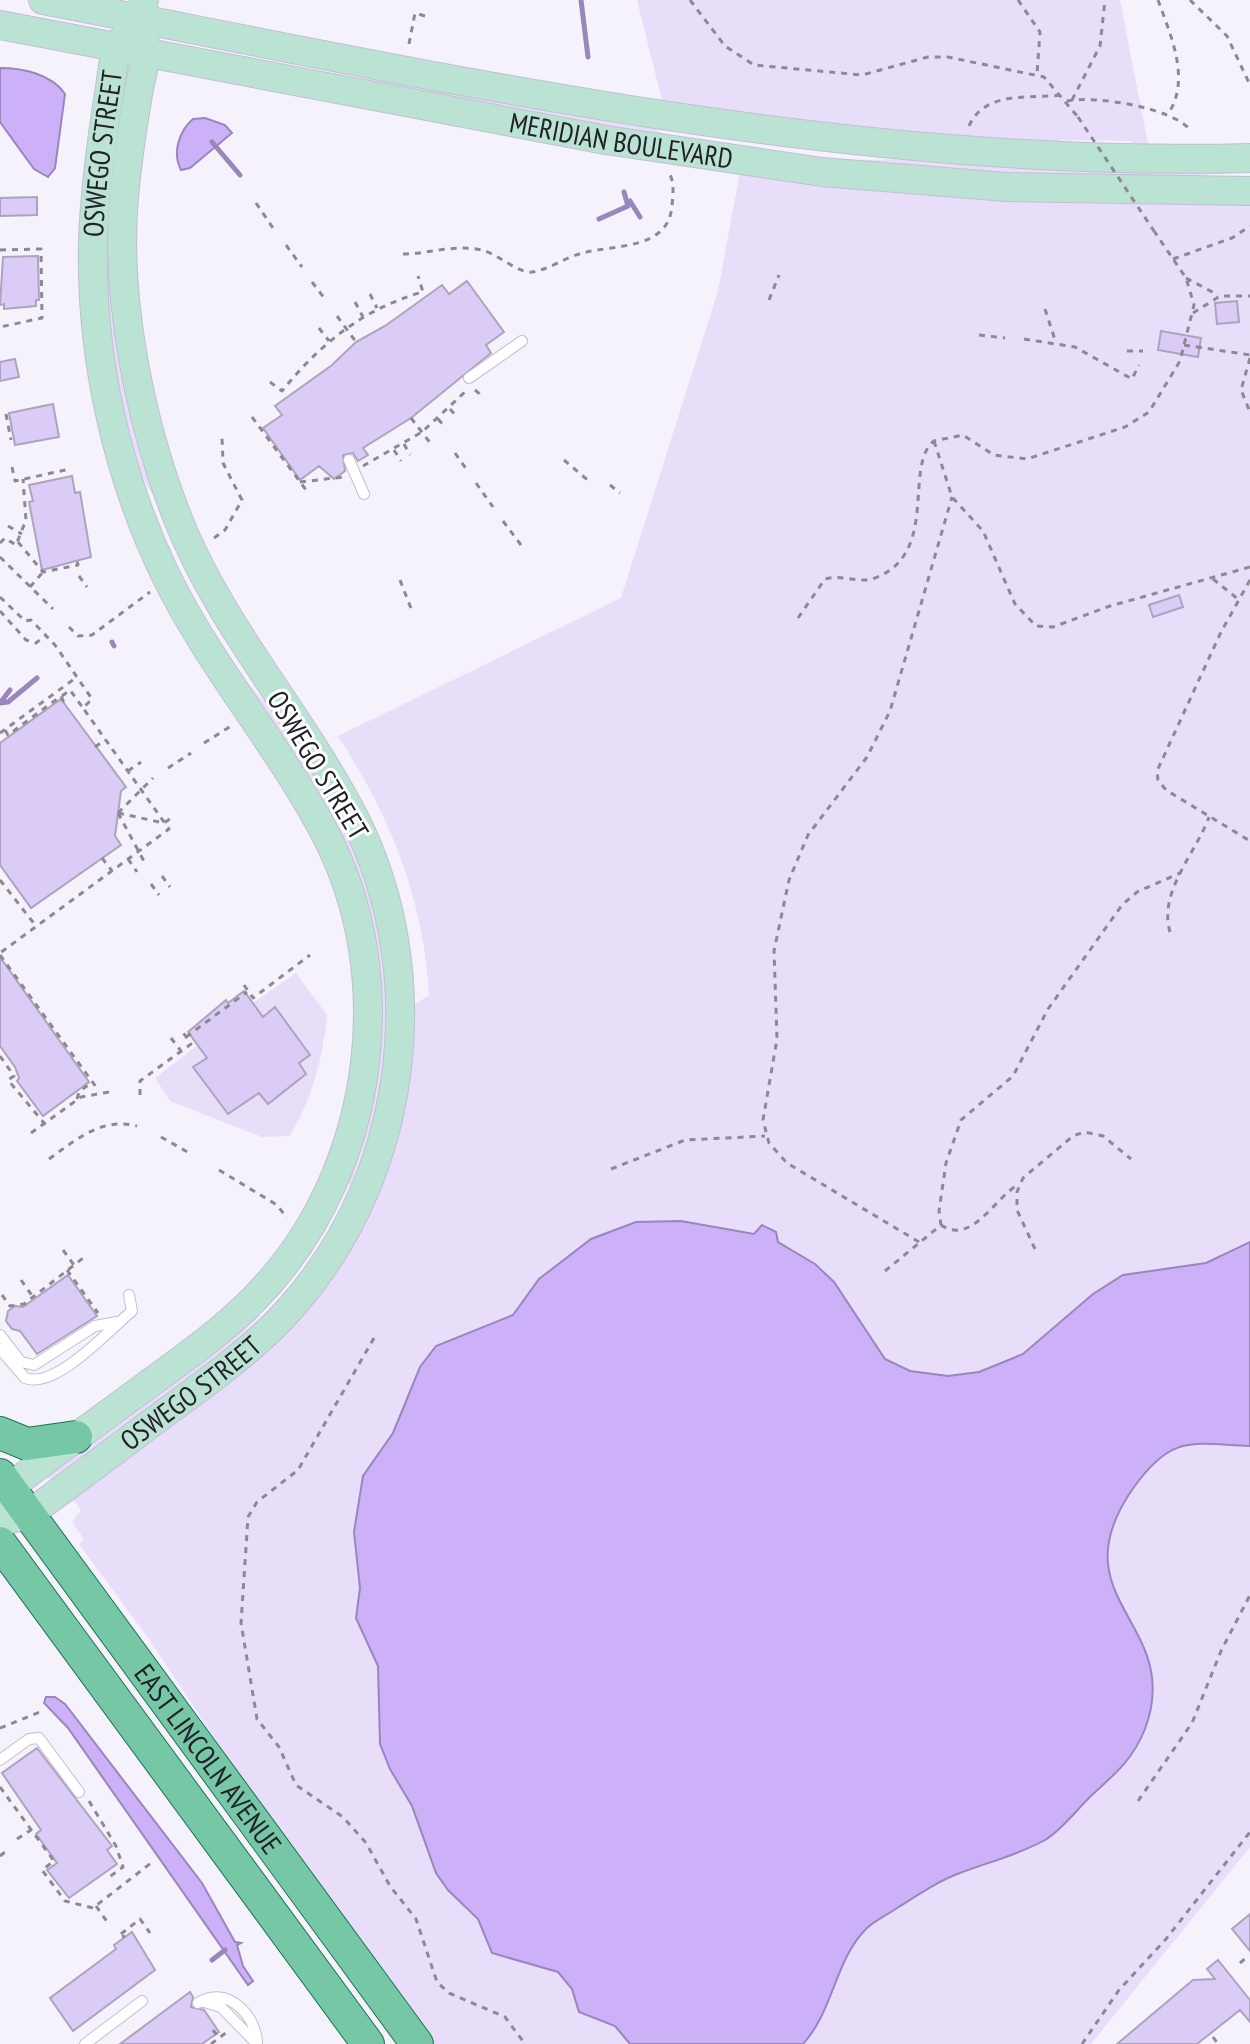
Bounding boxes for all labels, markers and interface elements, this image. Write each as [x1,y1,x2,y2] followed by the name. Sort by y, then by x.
[74,67,130,238] street label: OSWEGO STREET
[507,103,735,177] street label: MERIDIAN BOULEVARD
[259,683,378,847] street label: OSWEGO STREET
[112,1327,269,1458] street label: OSWEGO STREET
[127,1656,290,1861] street label: EAST LINCOLN AVENUE

